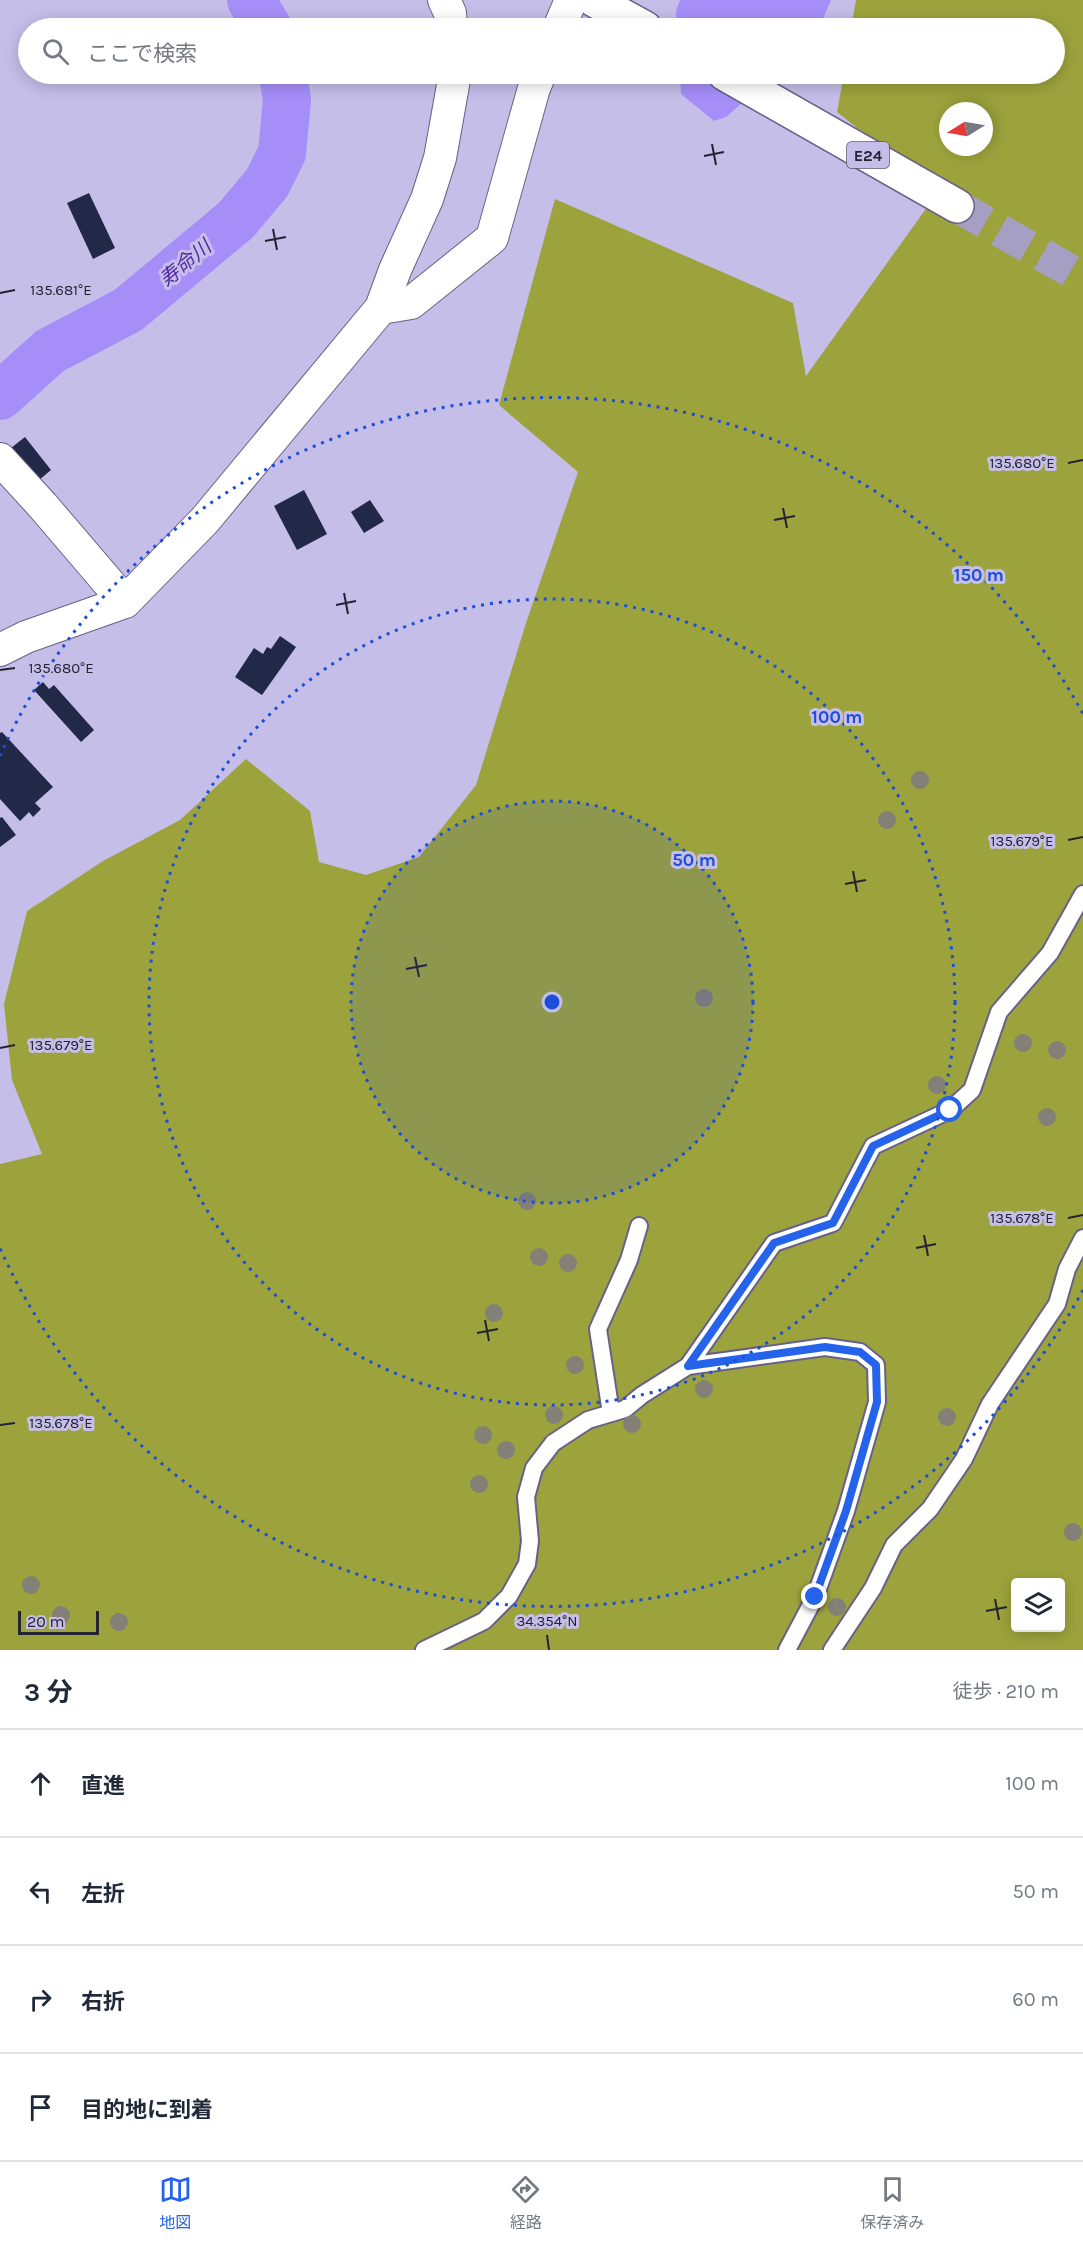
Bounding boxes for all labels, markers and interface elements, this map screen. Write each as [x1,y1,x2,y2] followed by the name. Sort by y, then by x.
[18,18,1065,84] search box
[39,35,72,68] icon: search
[87,41,197,67] text: ここで検索
[939,102,993,156] north arrow
[847,142,889,168] road number: E24
[155,234,217,291] water label: 寿命川
[30,281,92,299] text: 135.681°E
[989,454,1055,472] text: 135.680°E
[954,564,1004,586] text: 150 m
[28,659,94,677] text: 135.680°E
[812,706,862,728] text: 100 m
[991,832,1053,850] text: 135.679°E
[672,849,716,871] text: 50 m
[542,992,562,1012] centre of rings
[30,1036,92,1054] text: 135.679°E
[936,1096,962,1122] route start
[990,1209,1054,1227] text: 135.678°E
[29,1414,93,1432] text: 135.678°E
[1011,1578,1065,1632] map controls
[1011,1578,1065,1632] button: layers
[801,1583,827,1609] route end
[18,1608,99,1636] scale bar
[27,1612,65,1631] text: 20 m
[517,1612,577,1630] text: 34.354°N
[24,1677,73,1708] text: 3 分
[952,1680,1059,1703] text: 徒歩 · 210 m
[24,1767,57,1800] icon: ahead
[1005,1772,1059,1795] text: 100 m
[81,1773,125,1799] text: 直進
[24,1875,57,1908] icon: left
[1012,1880,1059,1903] text: 50 m
[81,1881,125,1907] text: 左折
[24,1983,57,2016] icon: right
[1012,1988,1059,2011] text: 60 m
[81,1989,125,2015] text: 右折
[24,2091,57,2124] icon: arrive
[81,2097,213,2123] text: 目的地に到着
[159,2173,192,2233] tab: 地図
[509,2173,542,2233] tab: 経路
[860,2173,924,2233] tab: 保存済み

